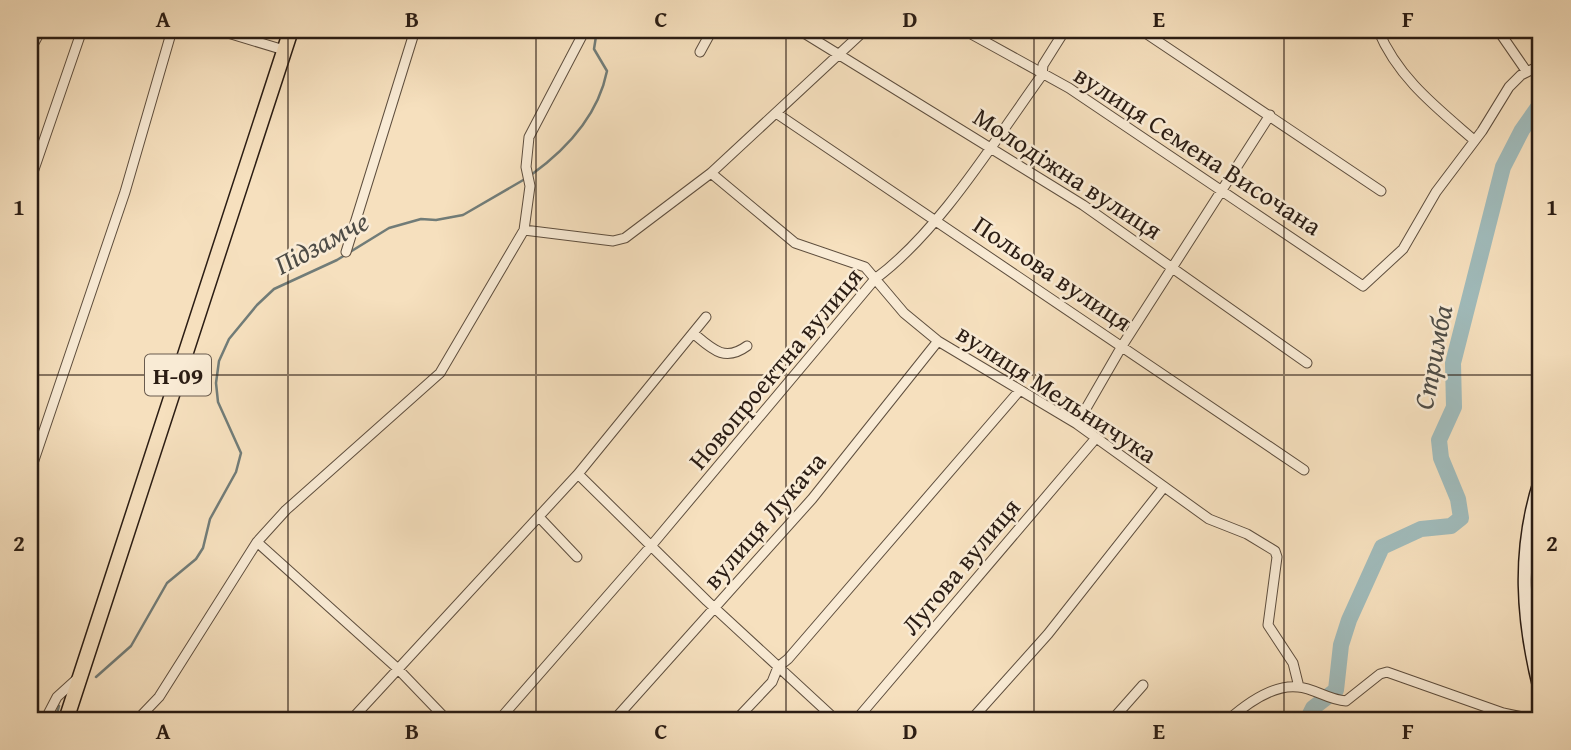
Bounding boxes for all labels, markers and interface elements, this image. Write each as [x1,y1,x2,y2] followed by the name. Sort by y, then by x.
[156,2,171,35] text: A
[405,2,419,35] text: B
[654,2,668,35] text: C
[903,2,918,35] text: D
[1153,2,1165,35] text: E
[1402,2,1414,35] text: F
[1066,55,1330,245] street label: вулиця Семена Височана
[966,97,1170,249] street label: Молодіжна вулиця
[13,190,25,223] text: 1
[1546,190,1558,223] text: 1
[266,200,376,284] water label: Підзамче
[966,205,1140,341] street label: Польова вулиця
[679,258,871,478] street label: Новопроектна вулиця
[1402,301,1462,413] water label: Стримба
[949,313,1166,473] street label: вулиця Мельничука
[145,354,211,396] road number: Н-09
[693,442,835,597] street label: вулиця Лукача
[891,489,1029,643] street label: Лугова вулиця
[13,526,25,559] text: 2
[1546,526,1558,559] text: 2
[156,714,171,747] text: A
[405,714,419,747] text: B
[654,714,668,747] text: C
[903,714,918,747] text: D
[1153,714,1165,747] text: E
[1402,714,1414,747] text: F

